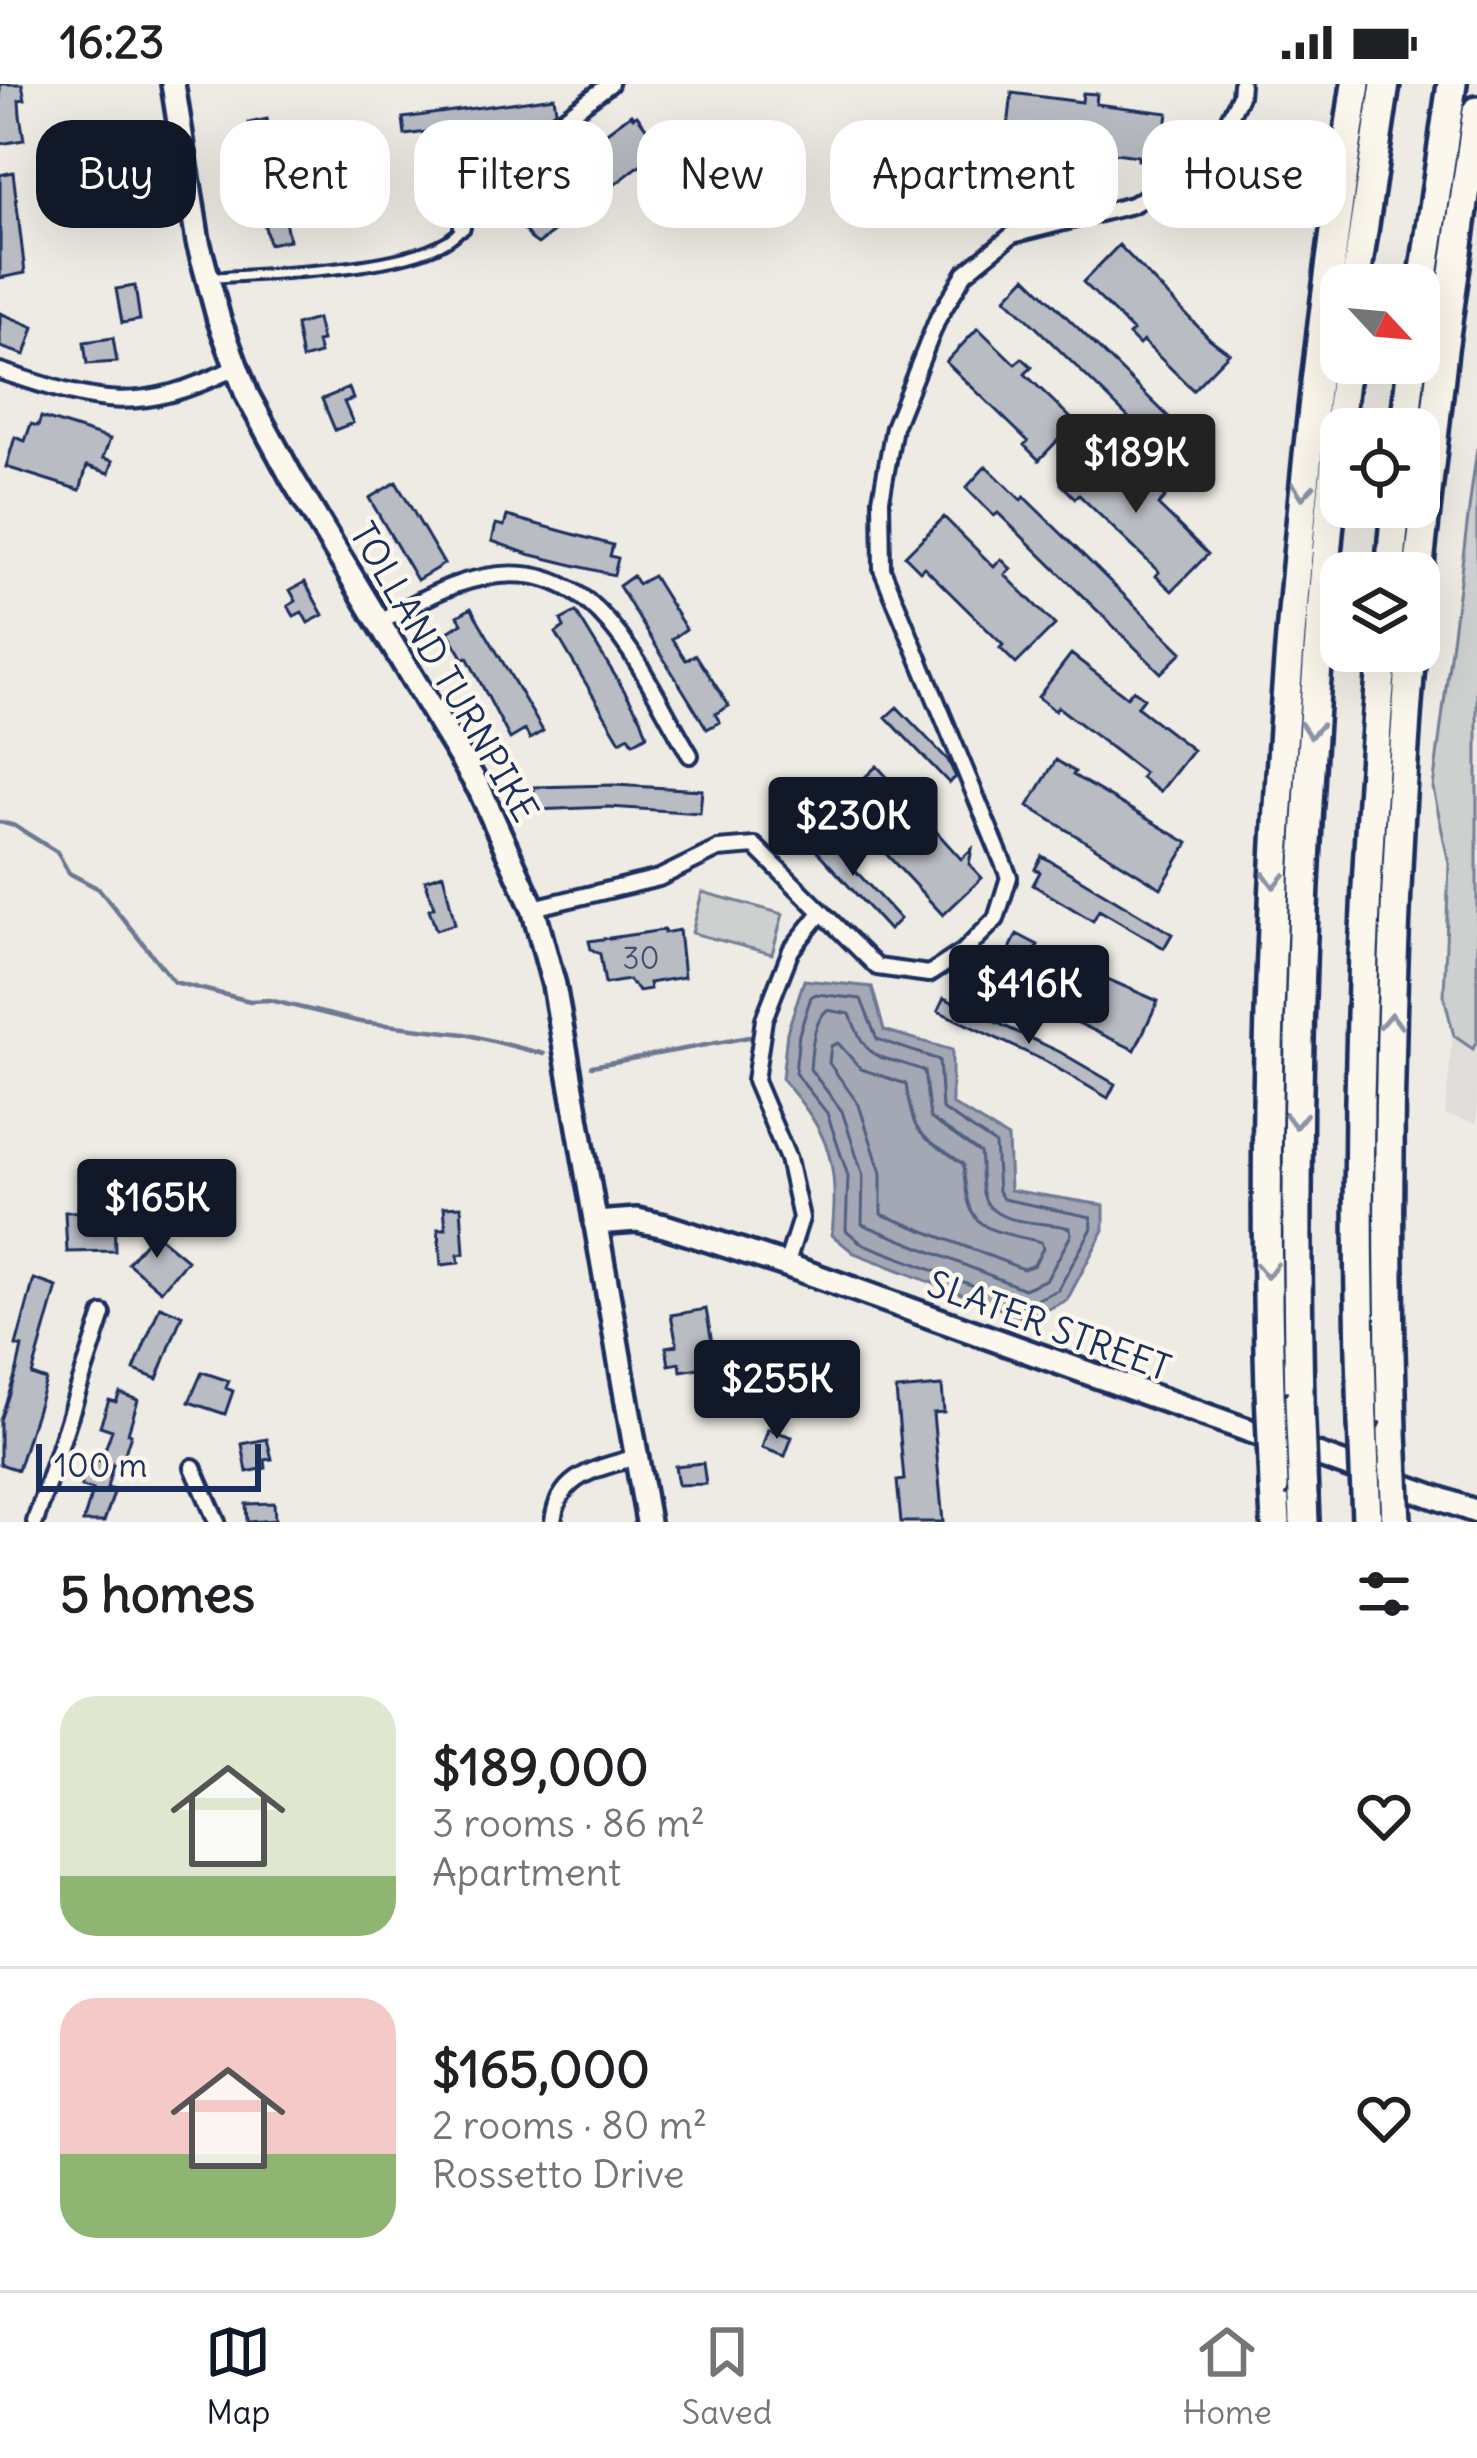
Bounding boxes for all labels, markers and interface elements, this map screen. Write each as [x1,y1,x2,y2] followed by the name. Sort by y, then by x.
[60,14,164,70] text: 16:23
[36,120,196,228] chip: Buy
[220,120,390,228] chip: Rent
[414,120,613,228] chip: Filters
[637,120,806,228] chip: New
[830,120,1118,228] chip: Apartment
[1142,120,1346,228] chip: House
[1320,264,1440,384] north arrow
[1320,264,1440,672] map controls
[1320,408,1440,528] button: locate
[1052,414,1220,516] pin: $189K
[1083,428,1189,477] text: $189K
[1291,482,1316,501] one-way arrow
[340,514,548,830] street label: TOLLAND TURNPIKE
[1320,552,1440,672] button: layers
[1298,721,1324,740] one-way arrow
[769,777,937,879] pin: $230K
[796,791,910,840] text: $230K
[1261,871,1287,890] one-way arrow
[623,939,659,977] house number: 30
[945,945,1113,1047] pin: $416K
[976,959,1082,1008] text: $416K
[1378,1011,1404,1030] one-way arrow
[1283,1111,1309,1130] one-way arrow
[73,1159,241,1261] pin: $165K
[104,1173,210,1222] text: $165K
[921,1261,1177,1391] street label: SLATER STREET
[1254,1262,1280,1280] one-way arrow
[693,1340,861,1442] pin: $255K
[721,1354,833,1403] text: $255K
[36,1438,261,1491] scale bar
[54,1444,147,1486] text: 100 m
[1351,1561,1417,1627] icon: filters
[60,1562,255,1626] text: 5 homes
[432,1735,649,1799] text: $189,000
[156,1744,300,1888] icon: home
[1351,1783,1417,1849] icon: heart
[432,1799,705,1848] text: 3 rooms · 86 m²
[432,1848,621,1897] text: Apartment
[432,2037,650,2101] text: $165,000
[156,2046,300,2190] icon: home
[1351,2085,1417,2151] icon: heart
[432,2101,707,2150] text: 2 rooms · 80 m²
[432,2150,685,2199] text: Rossetto Drive
[205,2319,271,2433] tab: Map
[682,2319,772,2433] tab: Saved
[1183,2319,1272,2433] tab: Home

